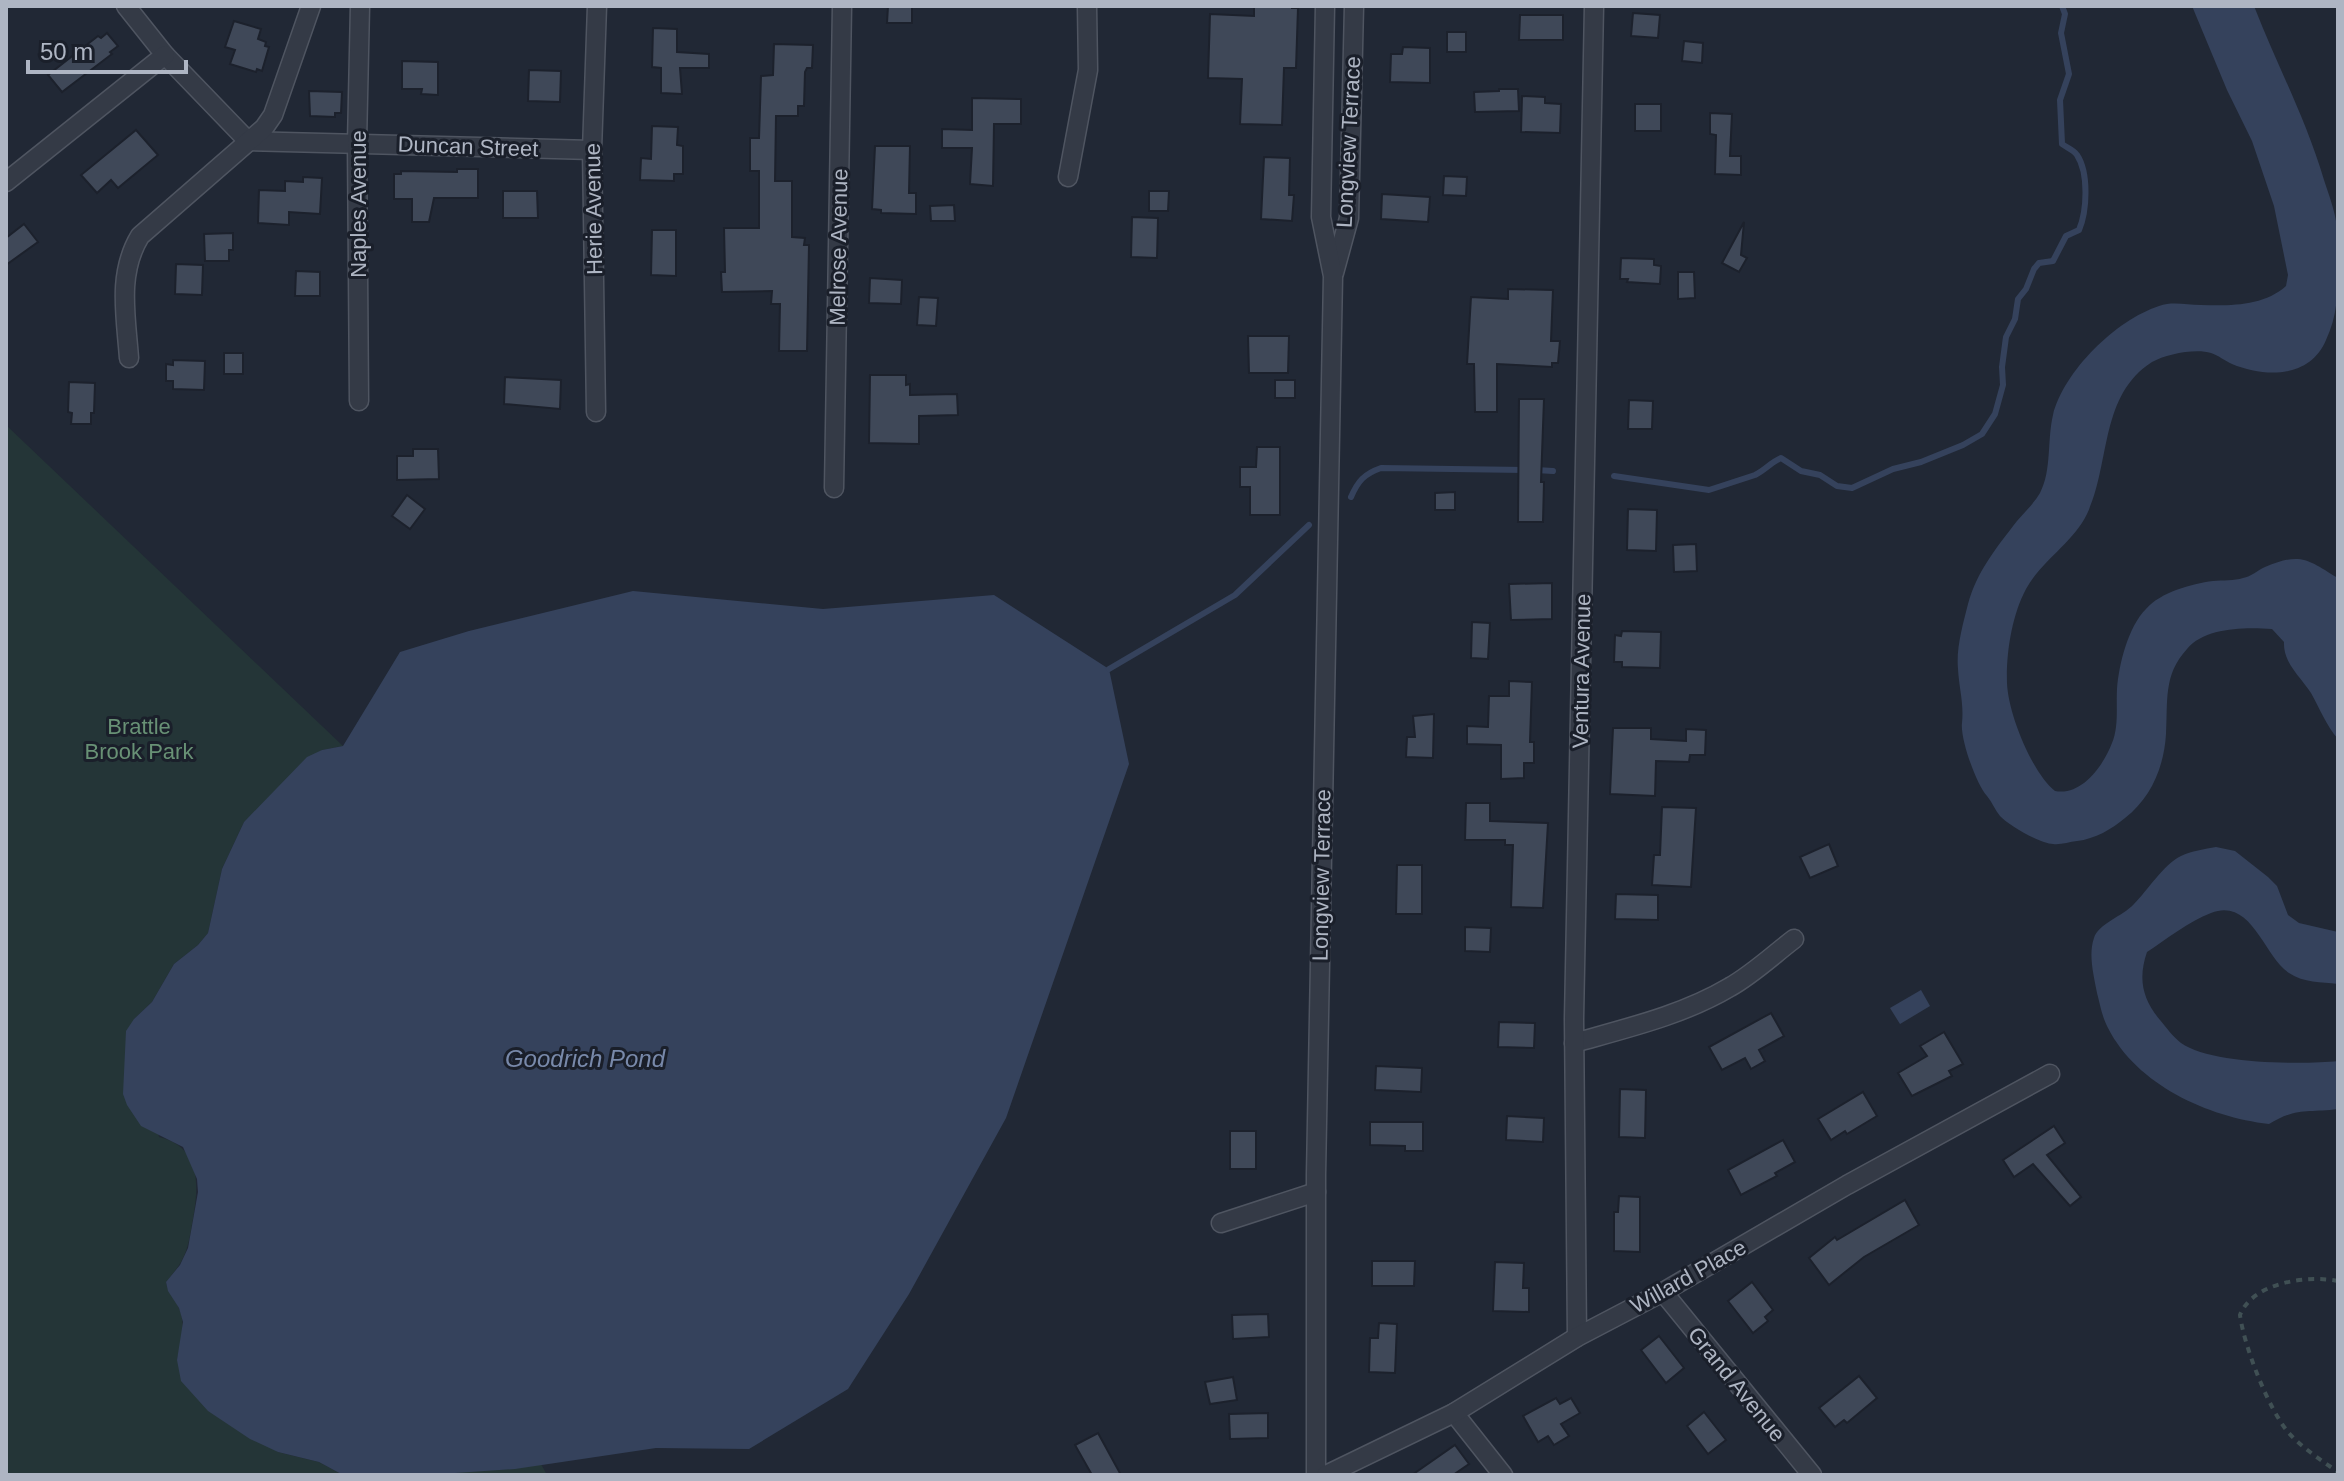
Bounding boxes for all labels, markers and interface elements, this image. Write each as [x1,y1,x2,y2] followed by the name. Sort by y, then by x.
[28,24,186,74] scale bar
[40,38,93,65] text: 50 m
[1332,55,1365,229] street label: Longview Terrace
[346,130,371,278] street label: Naples Avenue
[397,132,539,161] street label: Duncan Street
[580,143,607,275] street label: Herie Avenue
[825,168,852,326] street label: Melrose Avenue
[1568,593,1595,749] street label: Ventura Avenue
[85,714,194,764] park label: Brattle Brook Park
[1308,789,1335,961] street label: Longview Terrace
[505,1045,666,1072] water label: Goodrich Pond
[1626,1234,1750,1318] street label: Willard Place
[1683,1322,1790,1447] street label: Grand Avenue

